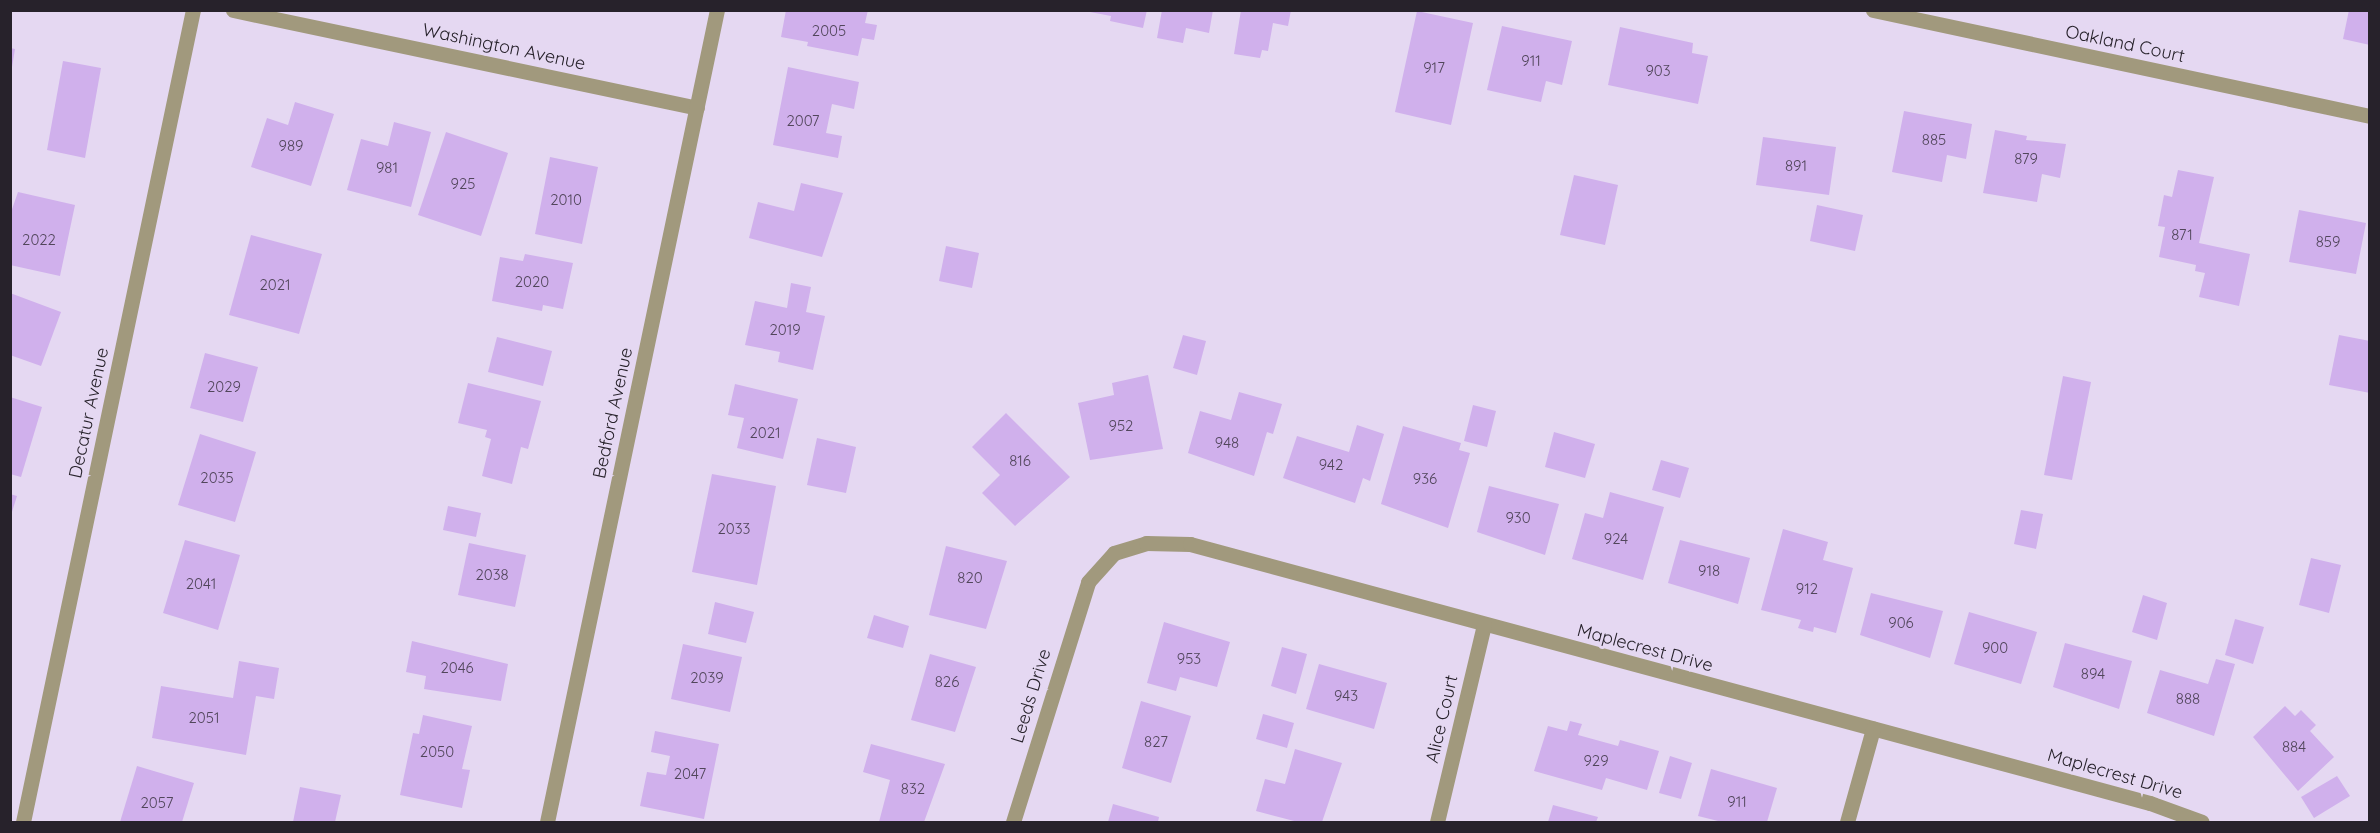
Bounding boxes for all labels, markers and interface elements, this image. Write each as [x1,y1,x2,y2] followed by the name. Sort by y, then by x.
[421,19,587,75] street label: Washington Avenue
[2063,21,2187,67] street label: Oakland Court
[812,22,846,40] house number: 2005
[1521,52,1541,70] house number: 911
[1423,59,1445,77] house number: 917
[1645,62,1671,80] house number: 903
[786,112,820,130] house number: 2007
[1922,131,1946,149] house number: 885
[279,137,303,155] house number: 989
[2014,150,2038,168] house number: 879
[1785,157,1807,175] house number: 891
[376,159,398,177] house number: 981
[451,175,475,193] house number: 925
[550,191,582,209] house number: 2010
[2171,226,2193,244] house number: 871
[22,231,56,249] house number: 2022
[2316,233,2340,251] house number: 859
[515,273,549,291] house number: 2020
[259,276,291,294] house number: 2021
[769,321,801,339] house number: 2019
[65,346,113,480] street label: Decatur Avenue
[589,346,637,480] street label: Bedford Avenue
[207,378,241,396] house number: 2029
[1109,417,1133,435] house number: 952
[749,424,781,442] house number: 2021
[1215,434,1239,452] house number: 948
[1009,452,1031,470] house number: 816
[1319,456,1343,474] house number: 942
[200,469,234,487] house number: 2035
[1413,470,1437,488] house number: 936
[1505,509,1531,527] house number: 930
[718,520,750,538] house number: 2033
[1604,530,1628,548] house number: 924
[1698,562,1720,580] house number: 918
[475,566,509,584] house number: 2038
[957,569,983,587] house number: 820
[186,575,216,593] house number: 2041
[1796,580,1818,598] house number: 912
[1888,614,1914,632] house number: 906
[1575,619,1715,677] street label: Maplecrest Drive
[1982,639,2008,657] house number: 900
[1006,646,1056,746] street label: Leeds Drive
[1177,650,1201,668] house number: 953
[440,659,474,677] house number: 2046
[2081,665,2105,683] house number: 894
[690,669,724,687] house number: 2039
[935,673,959,691] house number: 826
[1421,673,1463,765] street label: Alice Court
[1334,687,1358,705] house number: 943
[2176,690,2200,708] house number: 888
[189,709,219,727] house number: 2051
[1144,733,1168,751] house number: 827
[2282,738,2306,756] house number: 884
[420,743,454,761] house number: 2050
[2045,744,2185,804] street label: Maplecrest Drive
[1583,752,1609,770] house number: 929
[674,765,706,783] house number: 2047
[901,780,925,798] house number: 832
[1727,793,1747,811] house number: 911
[140,794,174,812] house number: 2057

